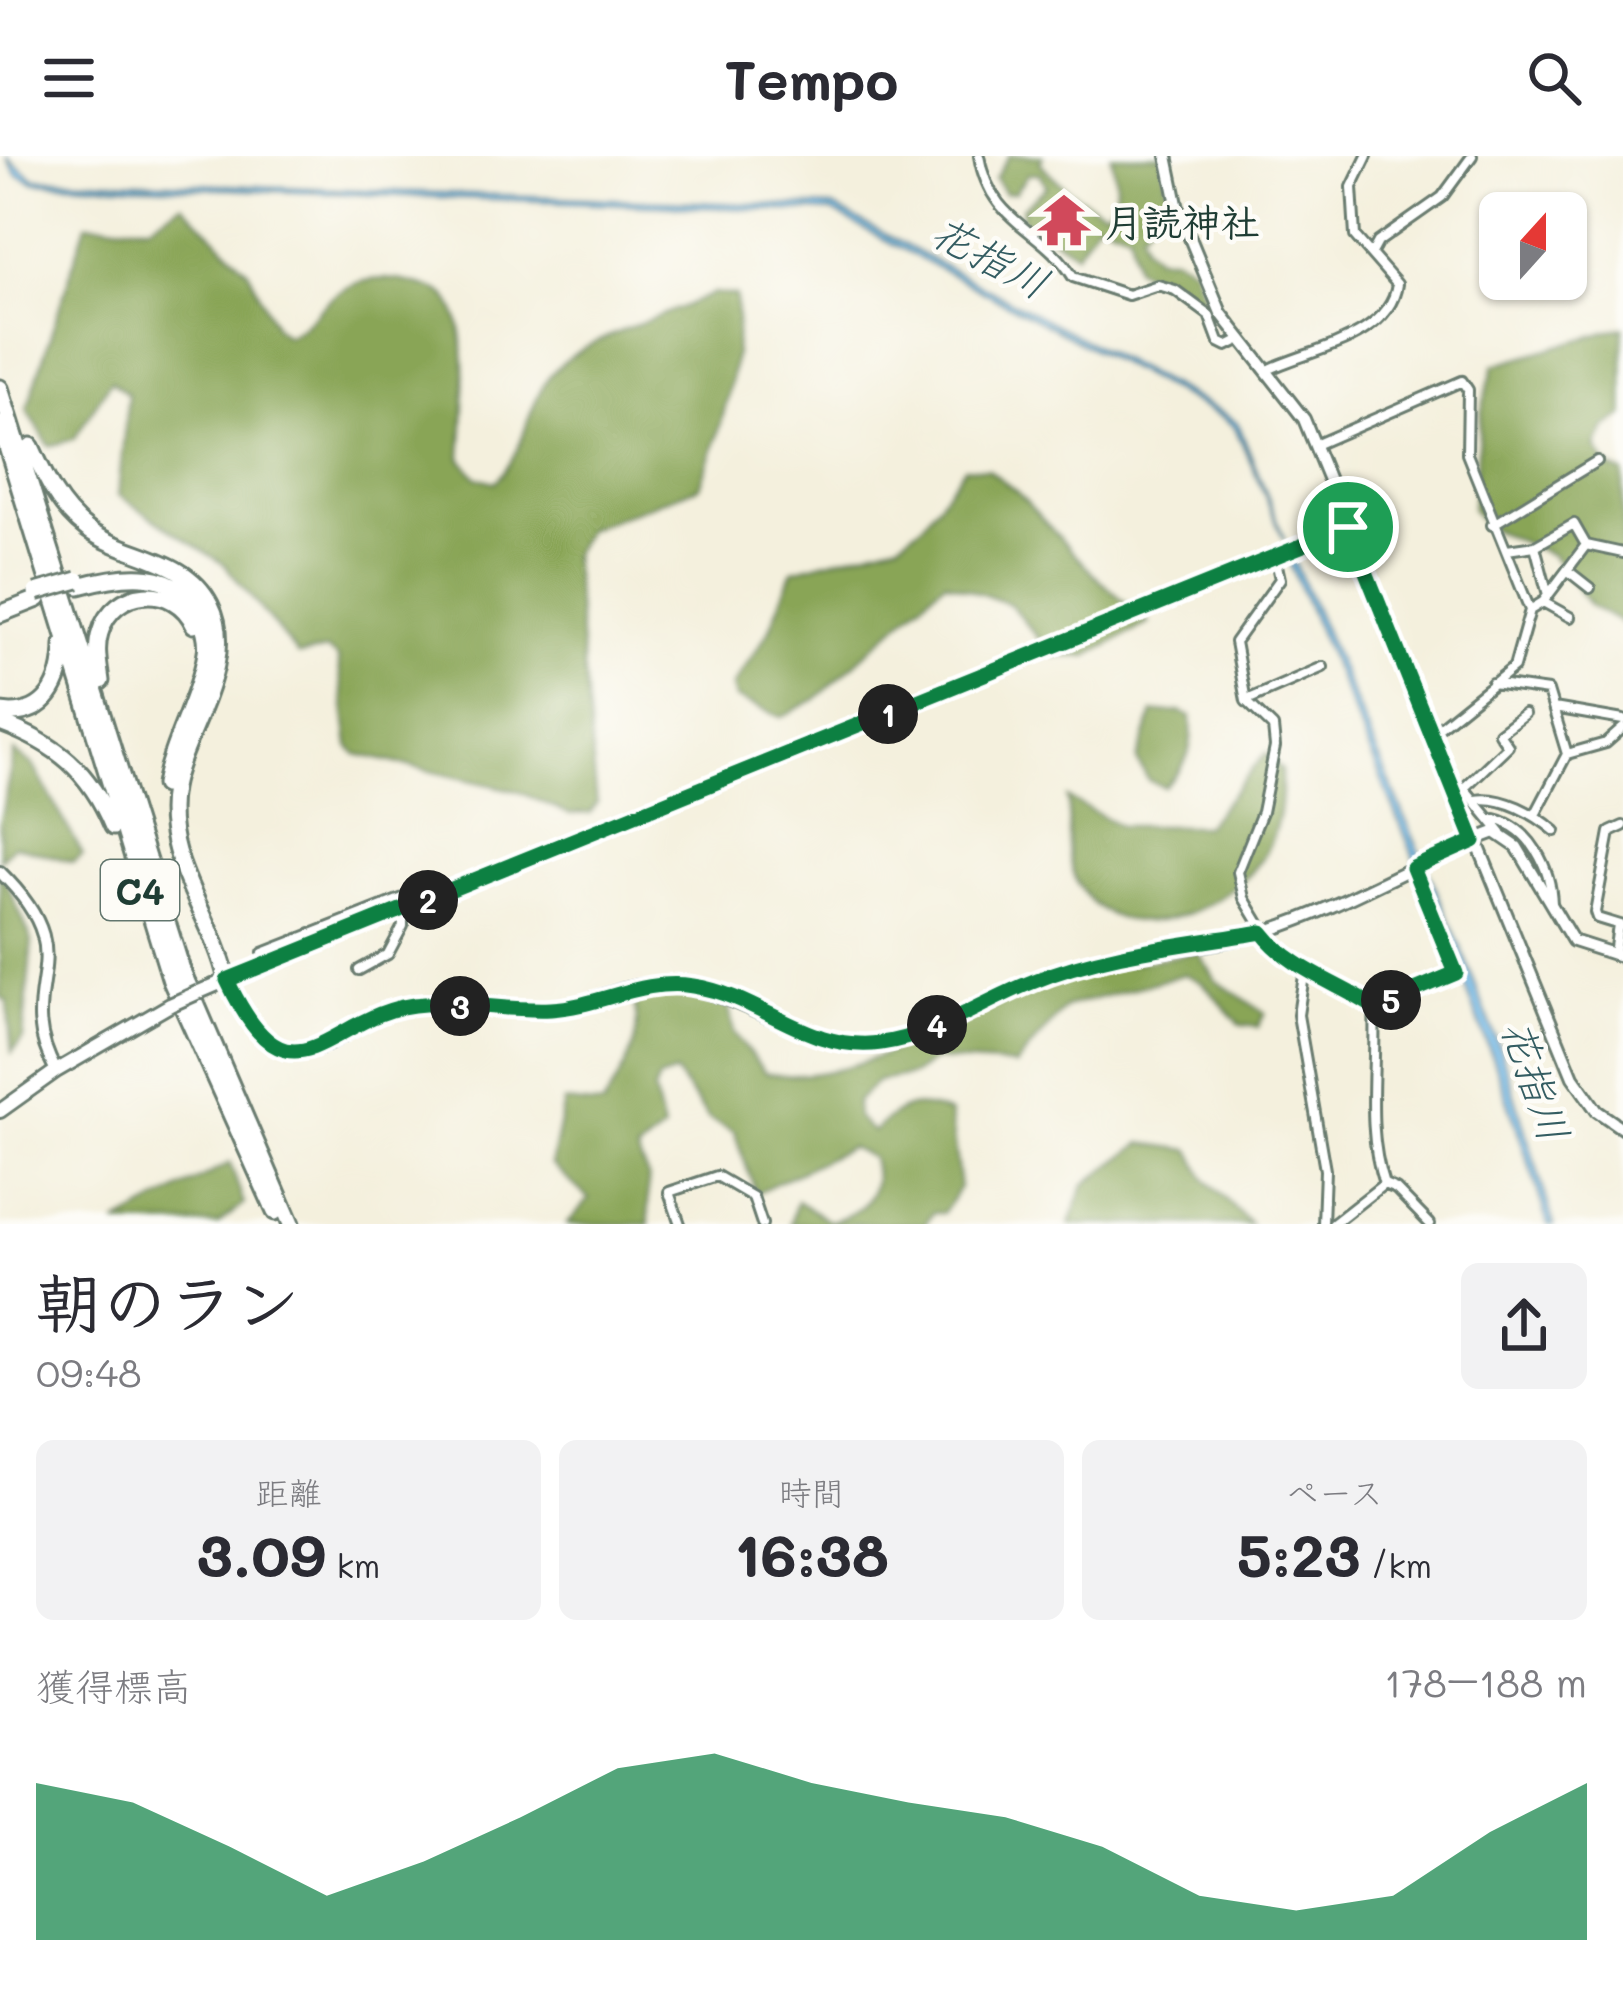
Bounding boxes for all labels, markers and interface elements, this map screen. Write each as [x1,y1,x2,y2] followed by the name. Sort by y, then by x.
[725,43,898,114] text: Tempo
[36,45,102,111] icon: menu
[1521,45,1587,111] icon: search
[1035,191,1093,249] temple icon: 月読神社
[1479,192,1587,300] north arrow
[1479,192,1587,300] map controls
[1104,195,1260,246] place label: 月読神社
[922,202,1060,310] water label: 花指川
[1297,476,1399,578] pin
[1315,494,1381,560] icon: arrive
[858,684,918,744] pin: 1
[881,692,895,735] text: 1
[101,860,179,920] road number: C4
[398,870,458,930] pin: 2
[419,878,437,921] text: 2
[1361,970,1421,1030] pin: 5
[430,976,490,1036] pin: 3
[1381,978,1401,1021] text: 5
[450,984,470,1027] text: 3
[907,995,967,1055] pin: 4
[927,1003,947,1046] text: 4
[1490,1011,1584,1149] water label: 花指川
[36,1258,300,1344] text: 朝のラン
[1461,1263,1587,1389] button: share
[36,1346,142,1397] text: 09:48
[256,1470,322,1513] text: 距離
[779,1470,845,1513] text: 時間
[1286,1470,1383,1513] text: ペース
[197,1515,326,1593] text: 3.09
[734,1515,889,1593] text: 16:38
[1237,1515,1360,1593] text: 5:23
[326,1543,380,1586] text: km
[1360,1543,1432,1586] text: /km
[1384,1656,1587,1707] text: 178–188 m
[36,1660,192,1711] text: 獲得標高

